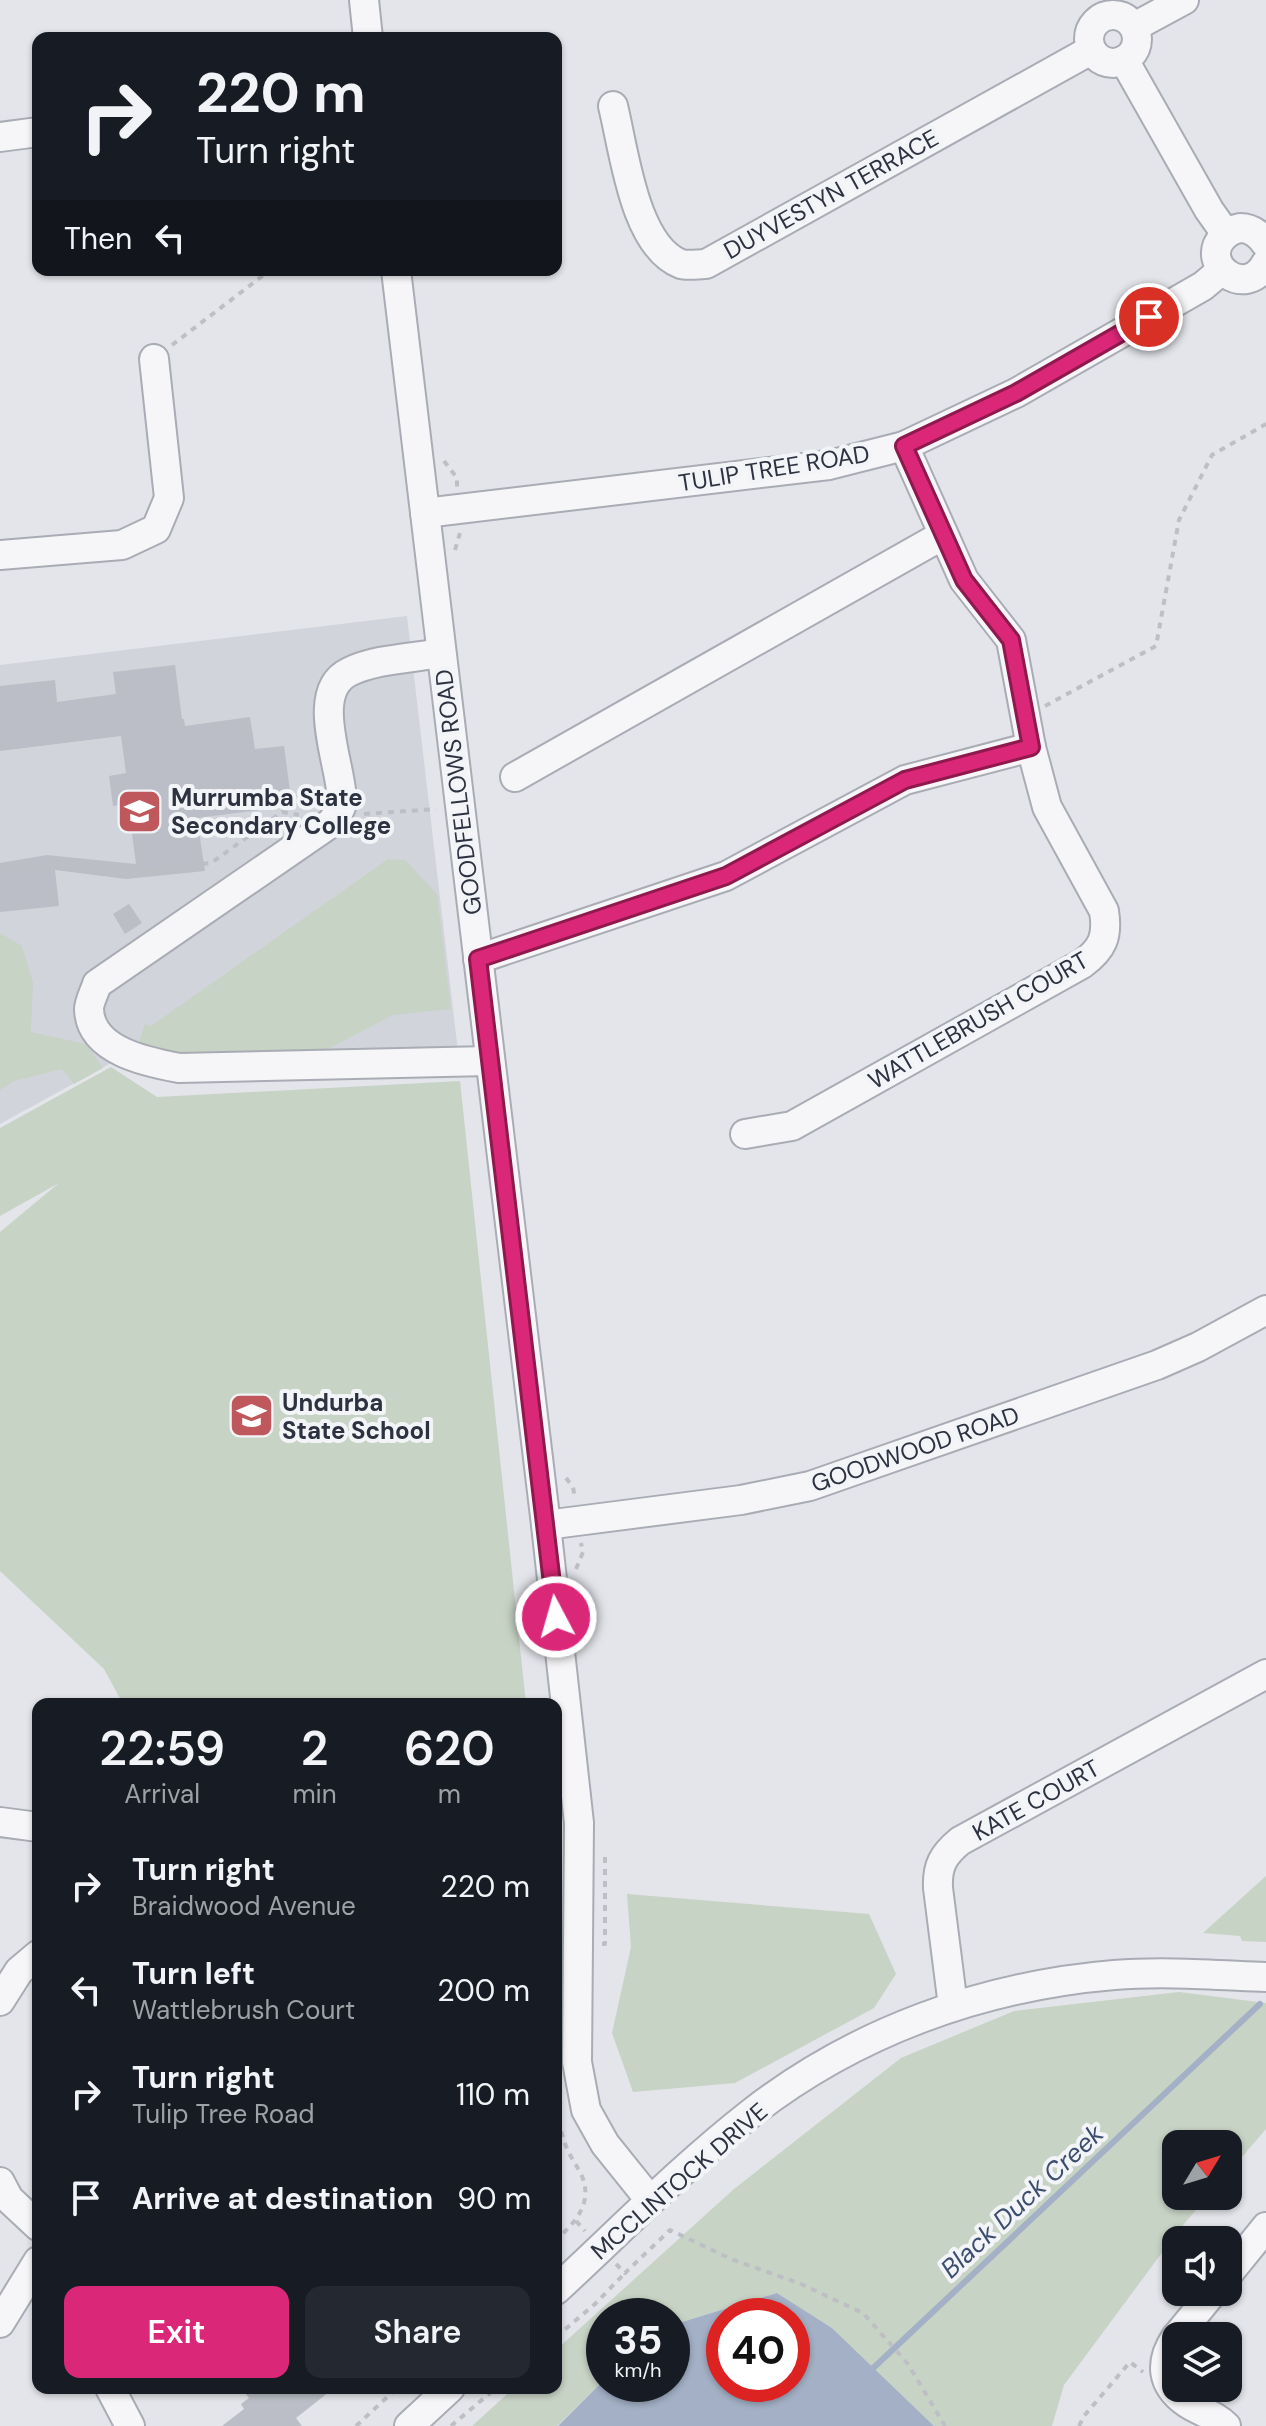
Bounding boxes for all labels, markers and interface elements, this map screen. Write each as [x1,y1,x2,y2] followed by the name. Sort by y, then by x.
[196,56,366,129] text: 220 m
[64,64,168,168] icon: right
[718,122,944,266] street label: DUYVESTYN TERRACE
[196,127,355,174] text: Turn right
[148,216,192,260] icon: left
[64,219,132,258] text: Then
[1115,283,1183,351] pin
[1127,295,1171,339] icon: arrive
[676,438,872,498] street label: TULIP TREE ROAD
[428,667,488,917] street label: GOODFELLOWS ROAD
[171,782,391,841] place label: Murrumba State Secondary College
[116,787,164,835] school or university icon: Murrumba State Secondary College
[862,944,1094,1096] street label: WATTLEBRUSH COURT
[282,1387,431,1446] place label: Undurba State School
[227,1392,275,1440] school or university icon: Undurba State School
[807,1399,1023,1499] street label: GOODWOOD ROAD
[514,1575,598,1659] position arrow
[99,1717,225,1780] text: 22:59
[301,1717,328,1780] text: 2
[404,1717,495,1780] text: 620
[967,1752,1105,1848] street label: KATE COURT
[124,1777,200,1811] text: Arrival
[292,1777,337,1811] text: min
[438,1777,461,1811] text: m
[132,1850,275,1889] text: Turn right
[64,1864,108,1908] icon: right
[441,1867,530,1906] text: 220 m
[132,1889,356,1923] text: Braidwood Avenue
[132,1954,255,1993] text: Turn left
[64,1968,108,2012] icon: left
[437,1971,530,2010] text: 200 m
[132,1993,355,2027] text: Wattlebrush Court
[132,2058,275,2097] text: Turn right
[64,2072,108,2116] icon: right
[456,2075,530,2114] text: 110 m
[584,2096,774,2266] street label: MCCLINTOCK DRIVE
[132,2097,315,2131] text: Tulip Tree Road
[933,2116,1111,2285] water label: Black Duck Creek
[1162,2130,1242,2210] north arrow
[1162,2130,1242,2402] map controls
[64,2176,108,2220] icon: arrive
[132,2179,433,2218] text: Arrive at destination
[457,2179,531,2218] text: 90 m
[1162,2226,1242,2306] button: sound
[64,2286,289,2378] button: Exit
[305,2286,530,2378] button: Share
[706,2298,810,2402] speed limit sign: 40
[614,2314,663,2366] text: 35
[1162,2322,1242,2402] button: layers
[614,2357,662,2383] text: km/h

